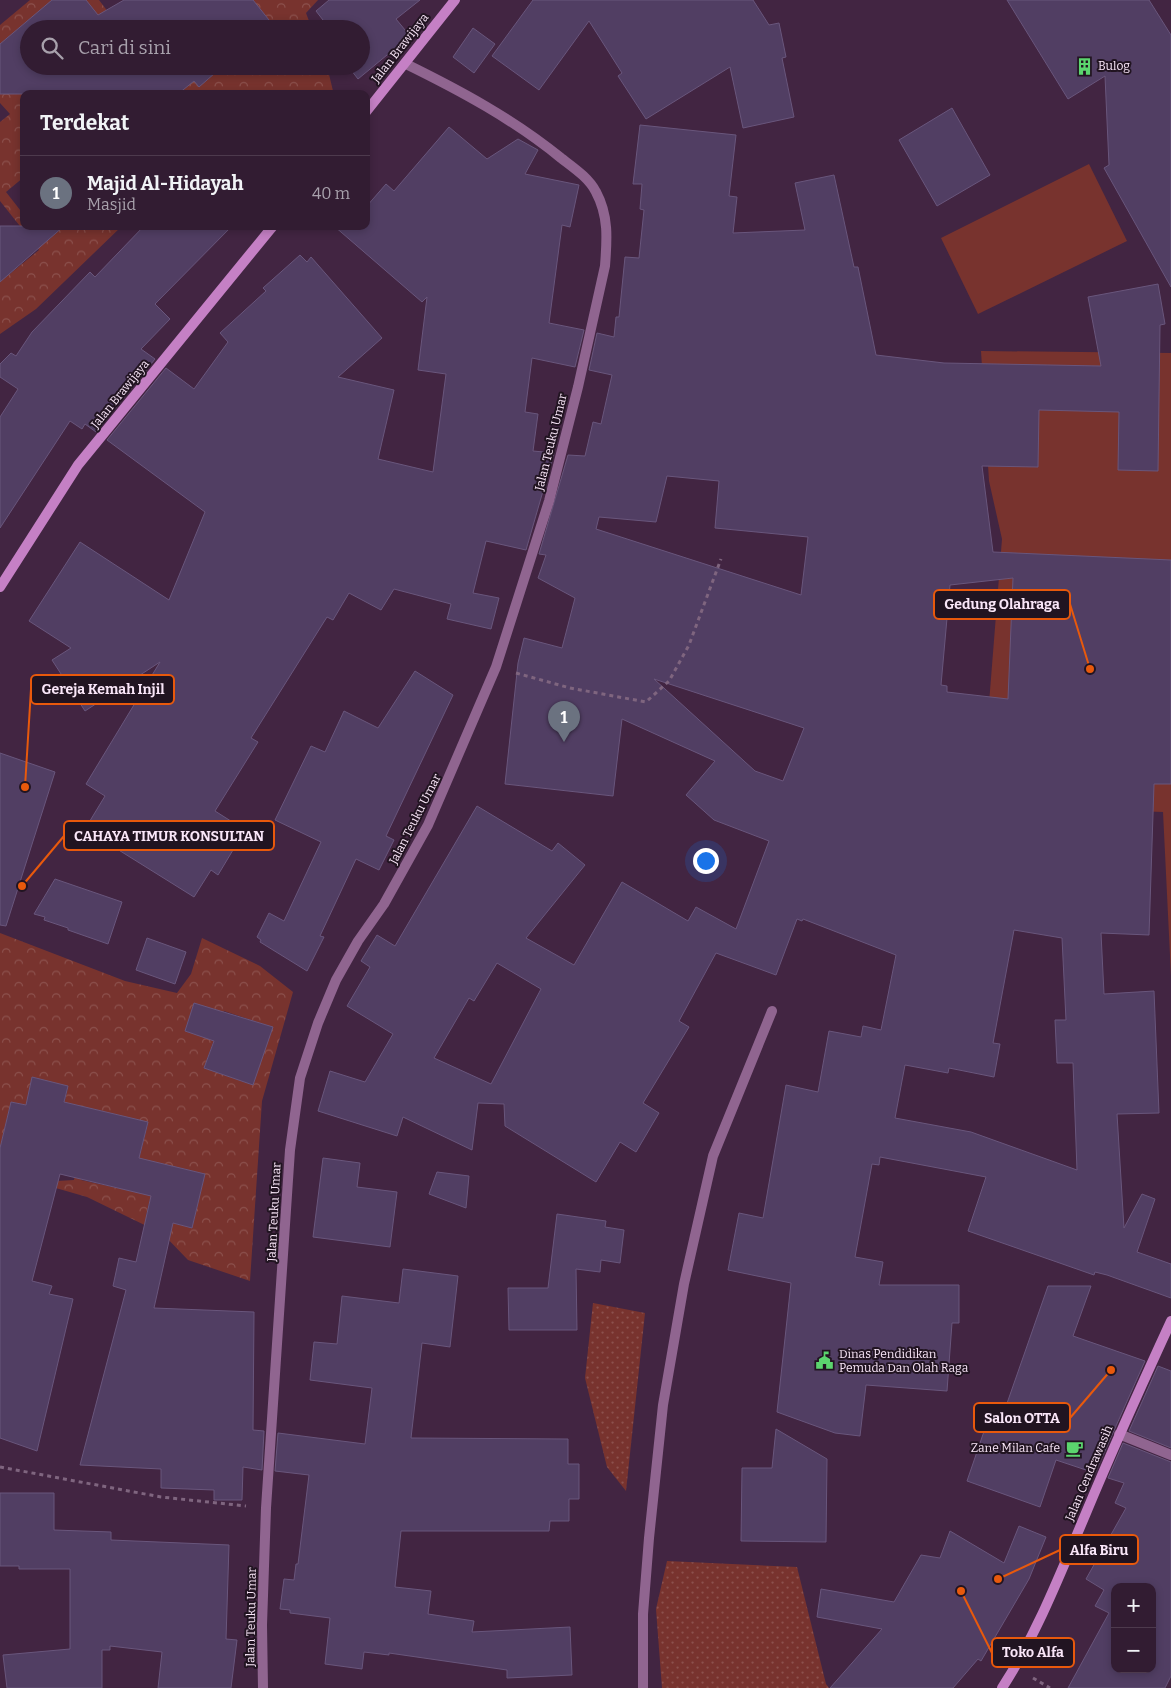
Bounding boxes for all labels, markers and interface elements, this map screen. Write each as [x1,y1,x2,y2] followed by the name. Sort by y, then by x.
[368,10,432,86] street label: Jalan Brawijaya
[20,20,370,75] search box
[38,34,66,62] icon: search
[78,36,171,59] text: Cari di sini
[1074,56,1094,76] building icon: Bulog
[1098,59,1130,73] place label: Bulog
[40,110,129,136] text: Terdekat
[87,172,244,195] text: Majid Al-Hidayah
[53,184,59,203] text: 1
[312,184,350,203] text: 40 m
[87,195,136,214] text: Masjid
[87,357,152,432] street label: Jalan Brawijaya
[532,391,570,493] street label: Jalan Teuku Umar
[934,590,1070,619] callout: Gedung Olahraga
[944,596,1060,613] text: Gedung Olahraga
[31,675,174,704] callout: Gereja Kemah Injil
[42,681,165,698] text: Gereja Kemah Injil
[548,701,580,742] pin: 1
[386,771,444,867] street label: Jalan Teuku Umar
[64,821,274,850] callout: CAHAYA TIMUR KONSULTAN
[74,828,264,845] text: CAHAYA TIMUR KONSULTAN
[693,848,719,874] your location
[264,1161,284,1263] street label: Jalan Teuku Umar
[839,1347,969,1375] place label: Dinas Pendidikan Pemuda Dan Olah Raga
[815,1351,835,1371] public building icon: Dinas Pendidikan Pemuda Dan Olah Raga
[974,1403,1070,1432] callout: Salon OTTA
[984,1410,1060,1427] text: Salon OTTA
[1062,1423,1116,1524] street label: Jalan Cendrawasih
[1064,1438,1084,1458] cafe icon: Zane Milan Cafe
[971,1441,1060,1455] place label: Zane Milan Cafe
[1060,1535,1138,1564] callout: Alfa Biru
[1070,1542,1128,1559] text: Alfa Biru
[243,1567,259,1668] street label: Jalan Teuku Umar
[1111,1583,1156,1673] map controls
[1111,1583,1156,1628] button: +
[1111,1628,1156,1673] button: −
[992,1638,1074,1667] callout: Toko Alfa
[1002,1644,1064,1661] text: Toko Alfa

